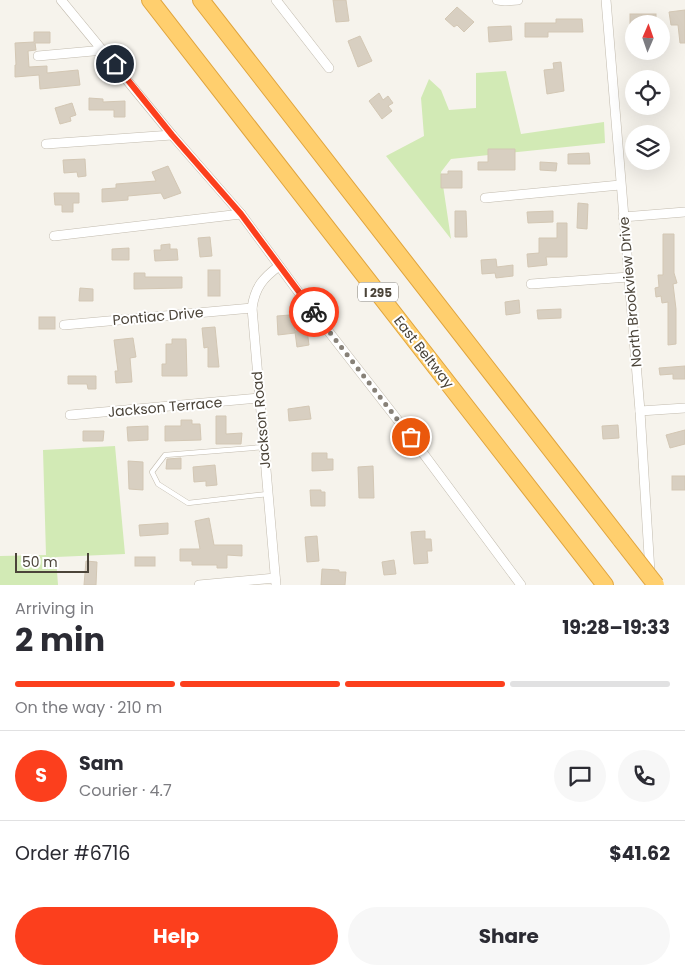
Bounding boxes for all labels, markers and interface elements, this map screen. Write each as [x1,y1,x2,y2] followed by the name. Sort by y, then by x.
[625,15,670,60] north arrow
[625,15,670,170] map controls
[94,43,136,85] pin
[101,50,129,78] icon: home
[625,70,670,115] button: locate
[625,125,670,170] button: layers
[613,216,647,368] street label: North Brookview Drive
[358,282,398,302] road number: I 295
[289,287,339,337] courier
[300,298,328,326] icon: bike
[112,302,205,330] street label: Pontiac Drive
[389,311,459,393] street label: East Beltway
[247,370,275,470] street label: Jackson Road
[107,392,223,422] street label: Jackson Terrace
[390,416,432,458] pin
[397,423,425,451] icon: bag
[15,550,89,573] scale bar
[22,552,58,572] text: 50 m
[15,597,94,620] text: Arriving in
[562,614,670,641] text: 19:28–19:33
[15,617,105,662] text: 2 min
[15,696,162,719] text: On the way · 210 m
[79,750,124,777] text: Sam
[554,750,606,802] button: chat
[618,750,670,802] button: phone
[35,762,47,789] text: S
[79,779,172,802] text: Courier · 4.7
[15,840,130,867] text: Order #6716
[609,840,670,867] text: $41.62
[15,907,338,965] button: Help
[348,907,670,965] button: Share

